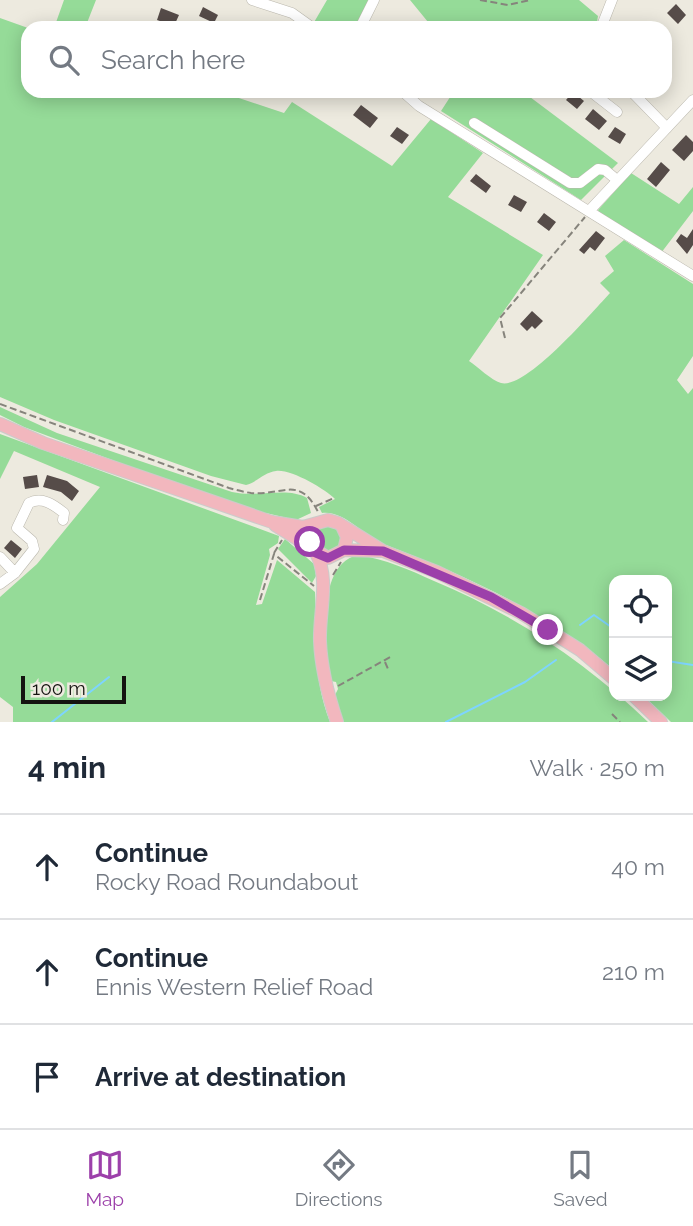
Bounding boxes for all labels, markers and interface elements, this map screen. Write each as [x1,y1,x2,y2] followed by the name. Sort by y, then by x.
[21,21,672,98] search box
[45,41,83,79] icon: search
[101,45,245,75] text: Search here
[294,526,325,557] route start
[609,575,672,701] map controls
[609,575,672,638] button: locate
[532,614,563,645] route end
[609,638,672,701] button: layers
[21,673,126,705] scale bar
[32,677,86,699] text: 100 m
[28,750,106,785] text: 4 min
[530,754,665,781] text: Walk · 250 m
[95,838,208,868] text: Continue
[28,848,66,886] icon: ahead
[611,853,665,880] text: 40 m
[95,868,358,895] text: Rocky Road Roundabout
[95,943,208,973] text: Continue
[28,953,66,991] icon: ahead
[602,958,665,985] text: 210 m
[95,973,373,1000] text: Ennis Western Relief Road
[28,1058,66,1096] icon: arrive
[95,1062,346,1092] text: Arrive at destination
[85,1146,124,1210] tab: Map
[295,1146,383,1210] tab: Directions
[553,1146,608,1210] tab: Saved

